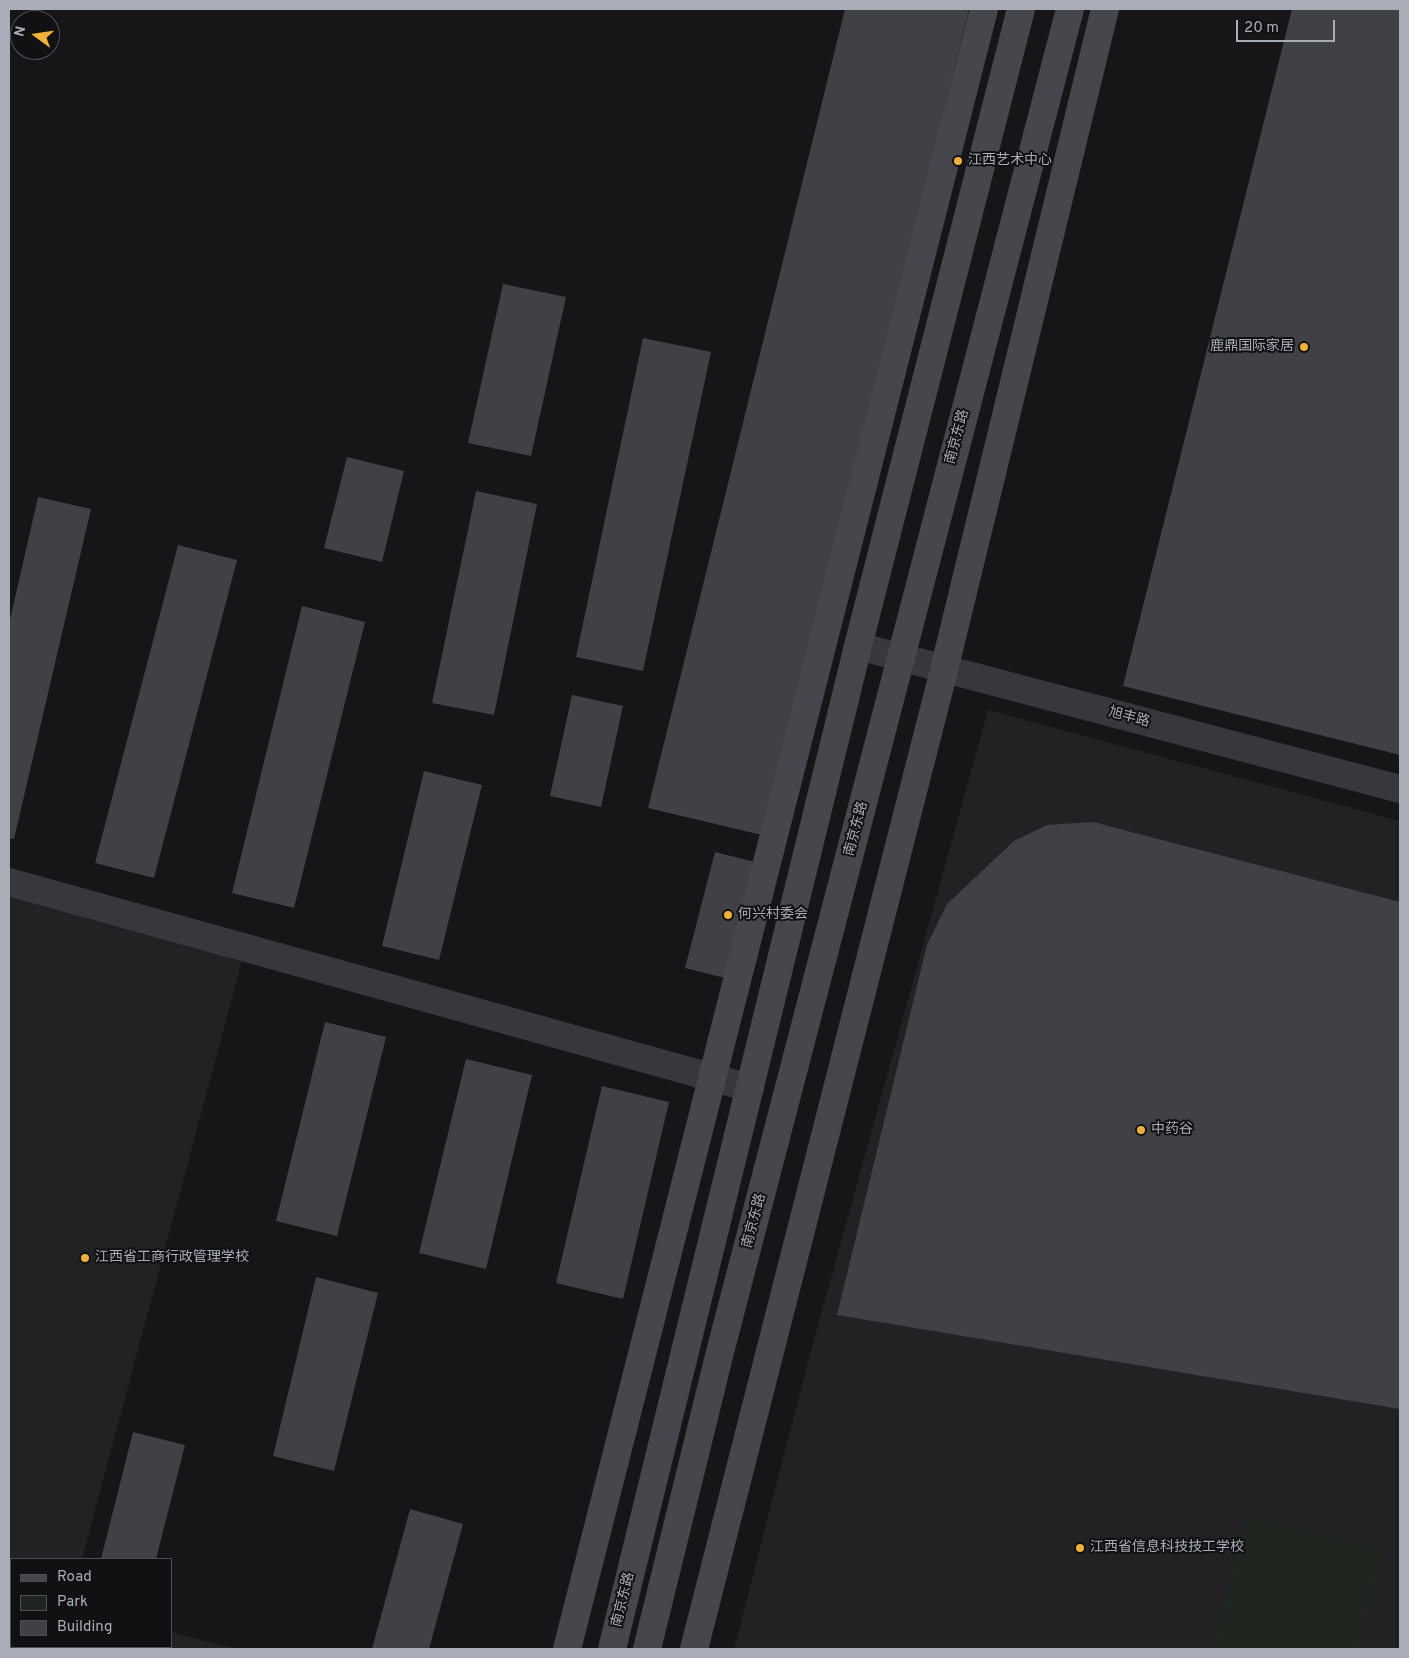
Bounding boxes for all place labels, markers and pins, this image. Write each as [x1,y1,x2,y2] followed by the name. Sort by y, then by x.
[968,153,1052,169] place label: 江西艺术中心
[952,155,964,167] marker: 江西艺术中心
[1210,339,1294,355] place label: 鹿鼎国际·家居
[1298,341,1310,353] marker: 鹿鼎国际·家居
[738,907,808,923] place label: 何兴村委会
[722,909,734,921] marker: 何兴村委会
[1151,1122,1193,1138] place label: 中药谷
[1135,1124,1147,1136] marker: 中药谷
[95,1250,249,1266] place label: 江西省工商行政管理学校
[79,1252,91,1264] marker: 江西省工商行政管理学校
[1090,1540,1244,1556] place label: 江西省信息科技技工学校
[1074,1542,1086,1554] marker: 江西省信息科技技工学校

